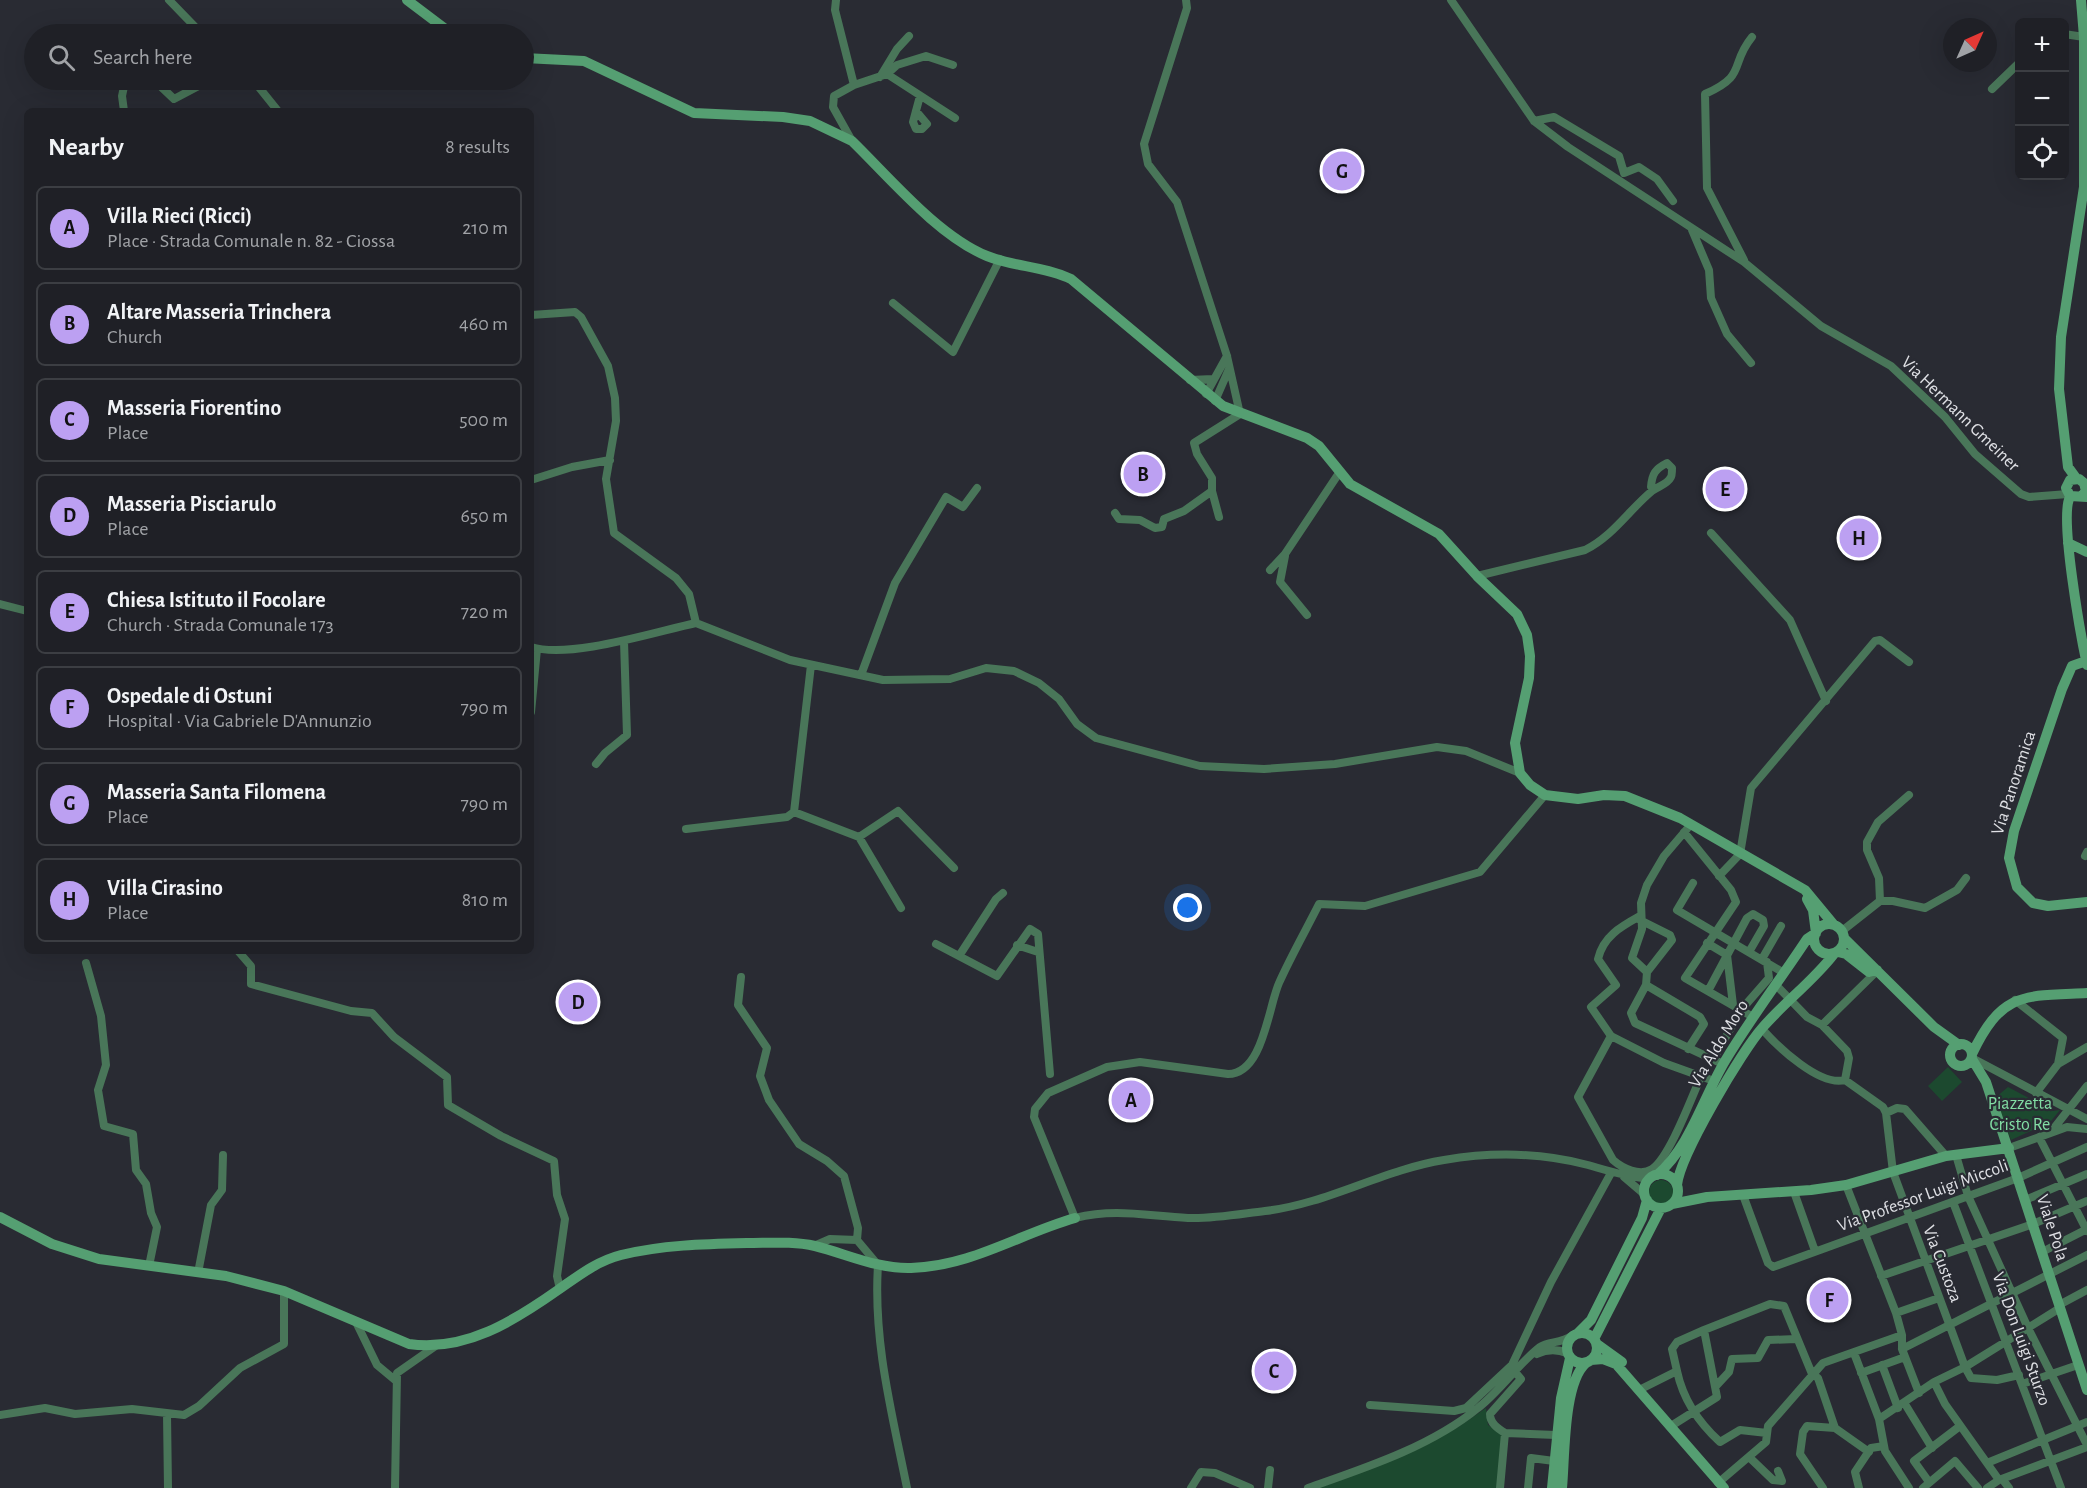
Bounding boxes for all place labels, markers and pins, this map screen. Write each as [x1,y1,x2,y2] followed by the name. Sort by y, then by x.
[1322,148,1362,194] pin: G
[1124,452,1162,496] pin: B
[1706,466,1744,512] pin: E
[1840,516,1878,560] pin: H
[558,980,598,1024] pin: D
[1112,1078,1150,1122] pin: A
[1810,1278,1848,1322] pin: F
[1254,1348,1294,1394] pin: C

